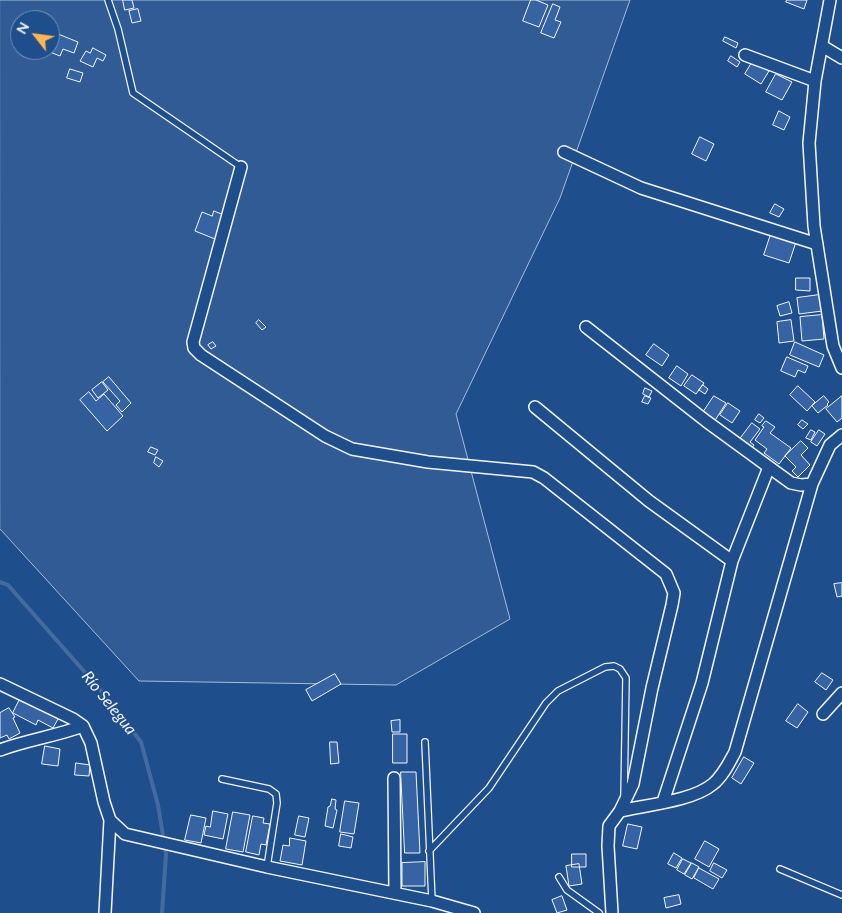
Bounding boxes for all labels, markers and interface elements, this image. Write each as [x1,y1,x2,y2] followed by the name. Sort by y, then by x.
[10,10,60,60] north arrow
[12,19,32,37] text: N
[78,667,140,739] water label: Río Selegua

